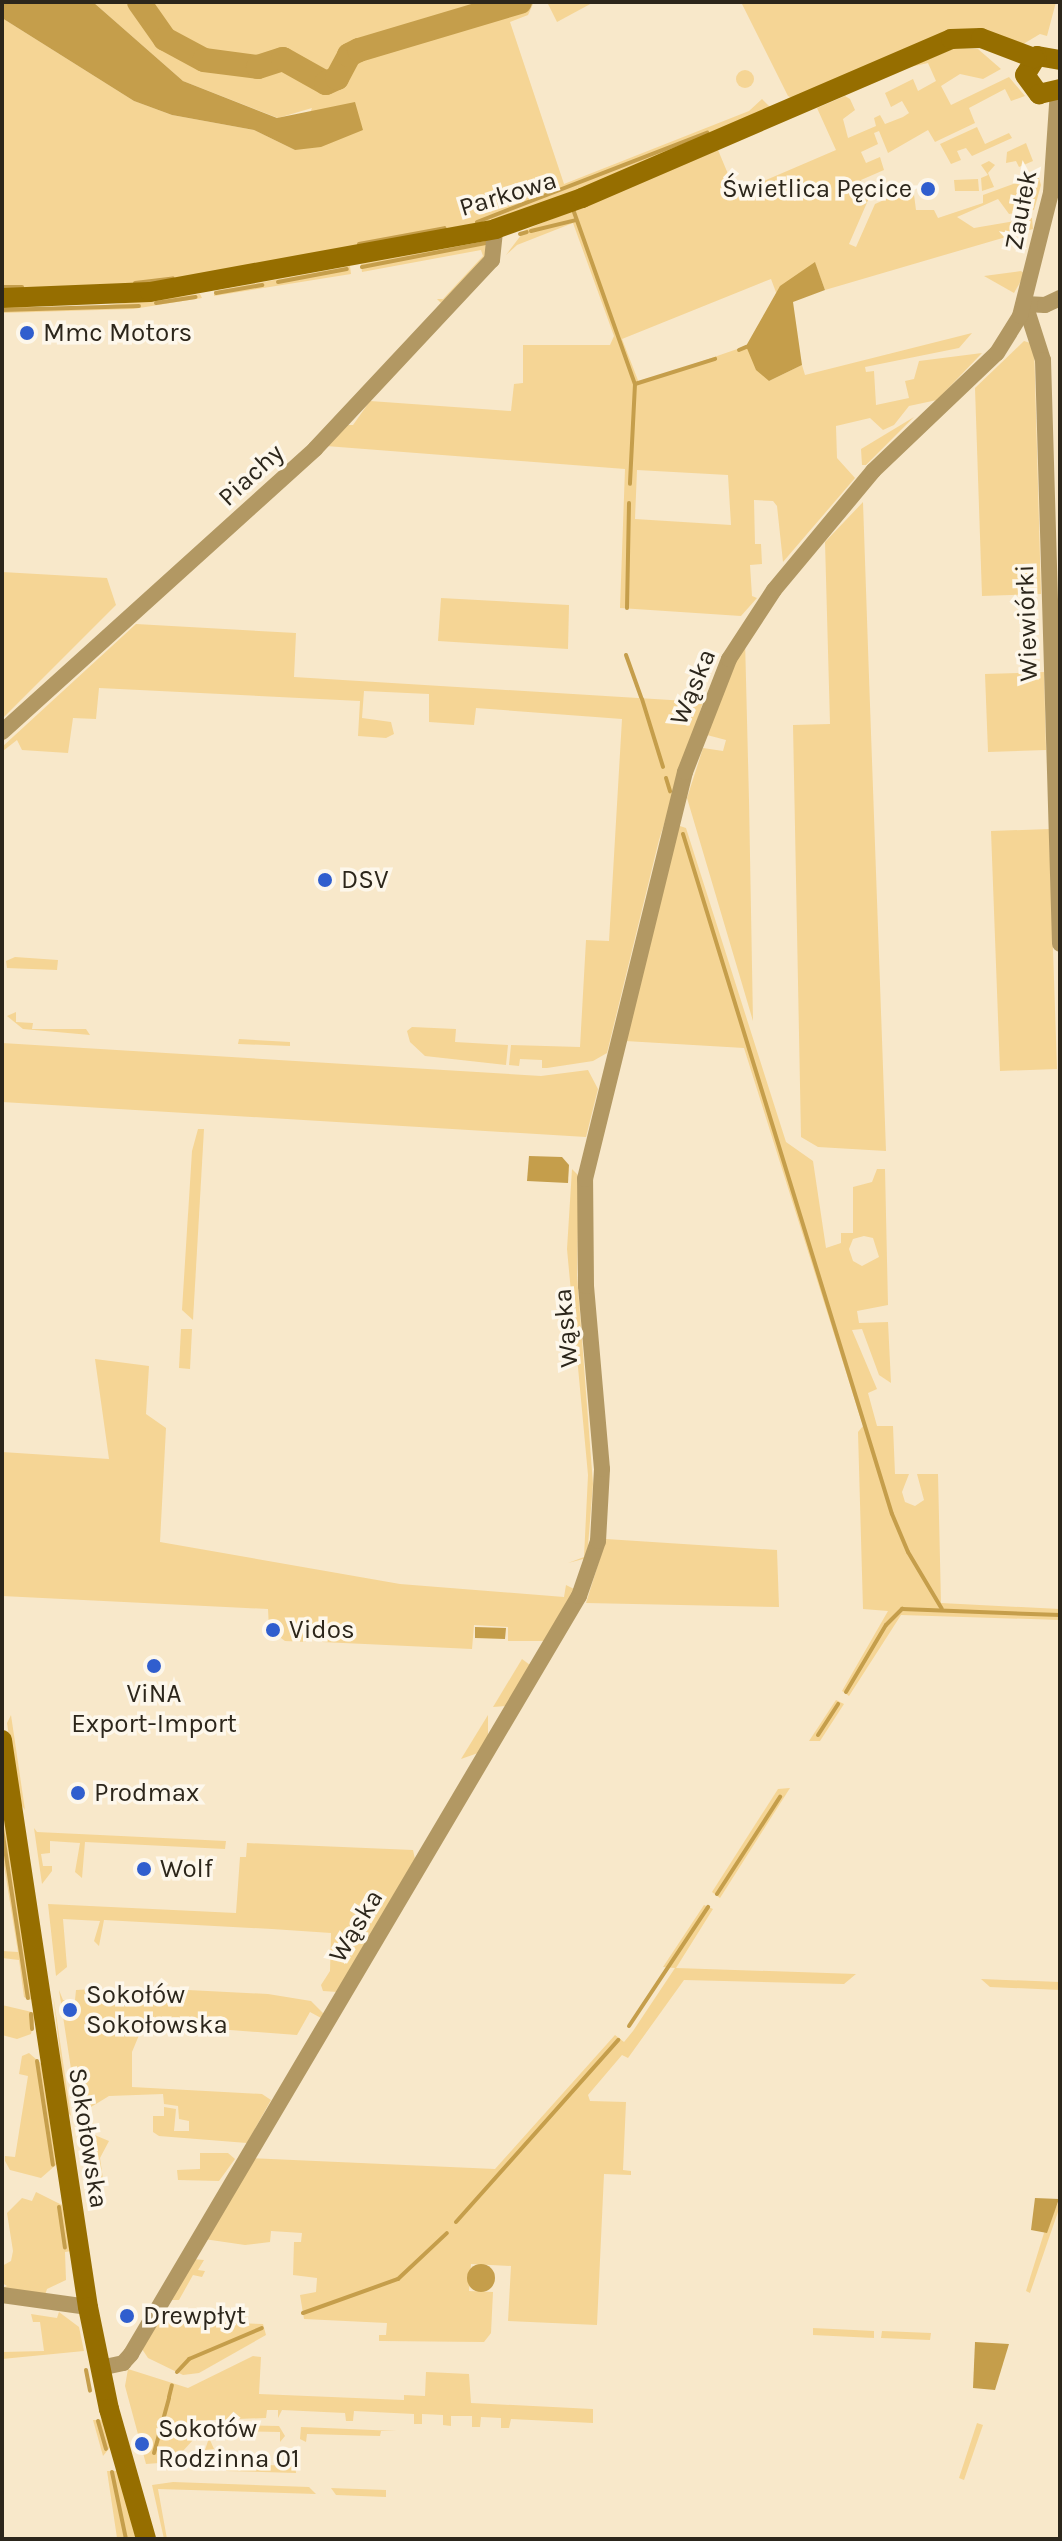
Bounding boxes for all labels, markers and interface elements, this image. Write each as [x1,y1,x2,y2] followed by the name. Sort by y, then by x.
[456,164,560,224] street label: Parkowa
[998,167,1044,253] street label: Zaułek
[722,173,912,205] place label: Świetlica Pęcice
[919,180,937,198] marker: Świetlica Pęcice
[43,317,192,349] place label: Mmc Motors
[18,324,36,342] marker: Mmc Motors
[212,437,290,513] street label: Piachy
[1009,564,1045,682] street label: Wiewiórki
[663,644,723,730] street label: Wąska
[341,864,389,896] place label: DSV
[316,871,334,889] marker: DSV
[547,1287,585,1369] street label: Wąska
[289,1614,355,1646] place label: Vidos
[264,1621,282,1639] marker: Vidos
[145,1657,163,1675] marker: ViNA Export-Import
[71,1678,237,1740] place label: ViNA Export-Import
[94,1777,199,1809] place label: Prodmax
[69,1784,87,1802] marker: Prodmax
[160,1853,213,1885] place label: Wolf
[135,1860,153,1878] marker: Wolf
[322,1884,390,1968] street label: Wąska
[86,1979,228,2040] place label: Sokołów Sokołowska
[61,2001,79,2019] marker: Sokołów Sokołowska
[62,2066,114,2210] street label: Sokołowska
[143,2300,246,2332] place label: Drewpłyt
[118,2307,136,2325] marker: Drewpłyt
[158,2413,300,2474] place label: Sokołów Rodzinna 01
[133,2435,151,2453] marker: Sokołów Rodzinna 01

